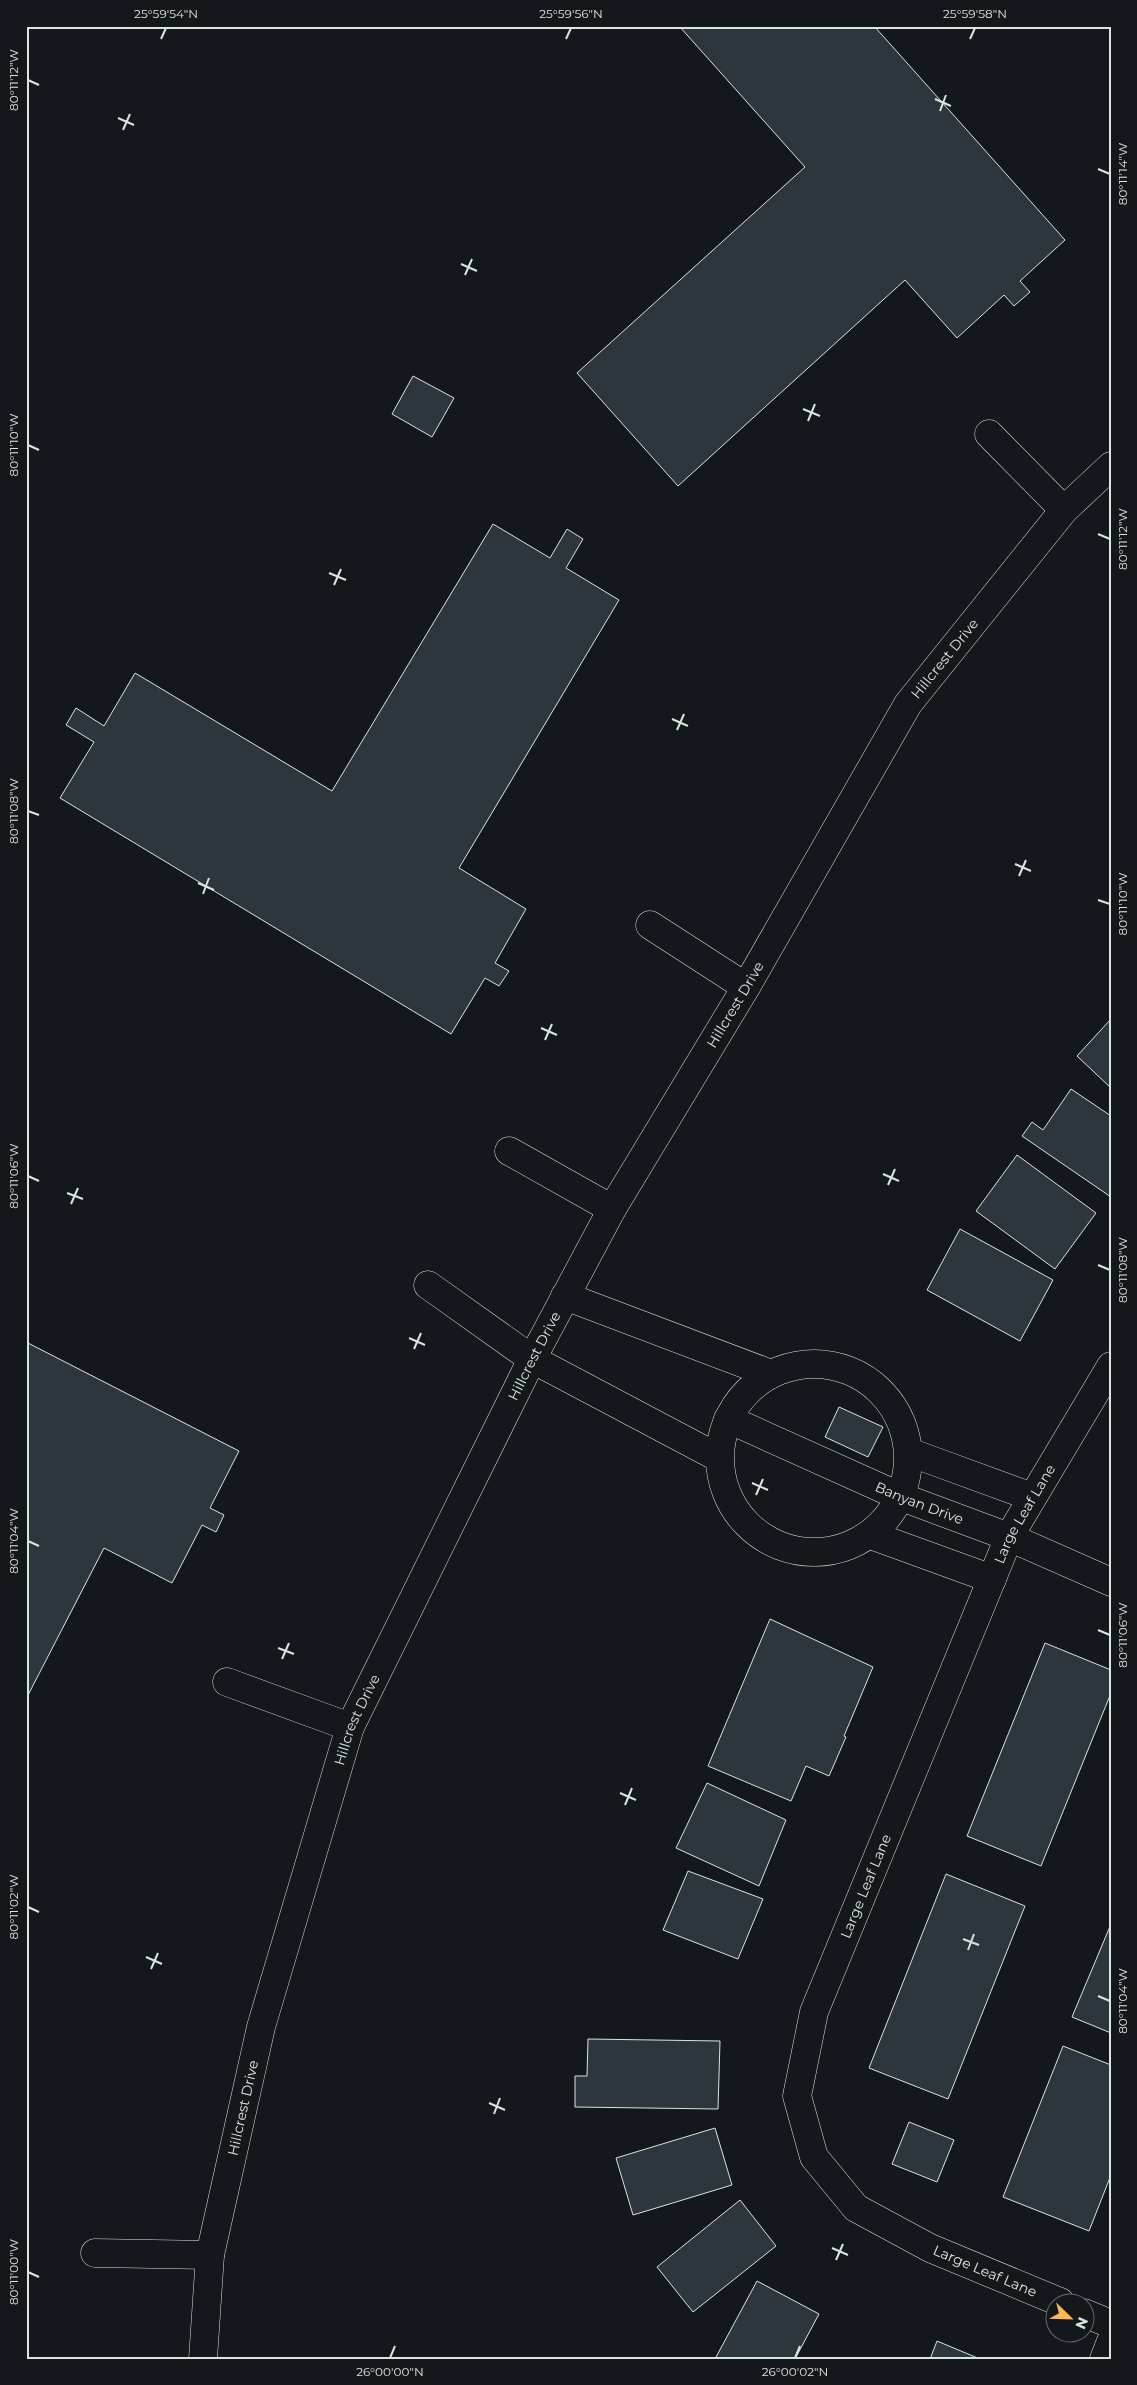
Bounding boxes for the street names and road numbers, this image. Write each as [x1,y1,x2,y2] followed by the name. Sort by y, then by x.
[907,615,982,702] street label: Hillcrest Drive
[702,958,768,1051] street label: Hillcrest Drive
[504,1309,565,1403] street label: Hillcrest Drive
[990,1461,1059,1566] street label: Large Leaf Lane
[872,1477,966,1528] street label: Banyan Drive
[330,1671,384,1767] street label: Hillcrest Drive
[836,1831,895,1941] street label: Large Leaf Lane
[223,2058,262,2157] street label: Hillcrest Drive
[930,2241,1040,2301] street label: Large Leaf Lane

